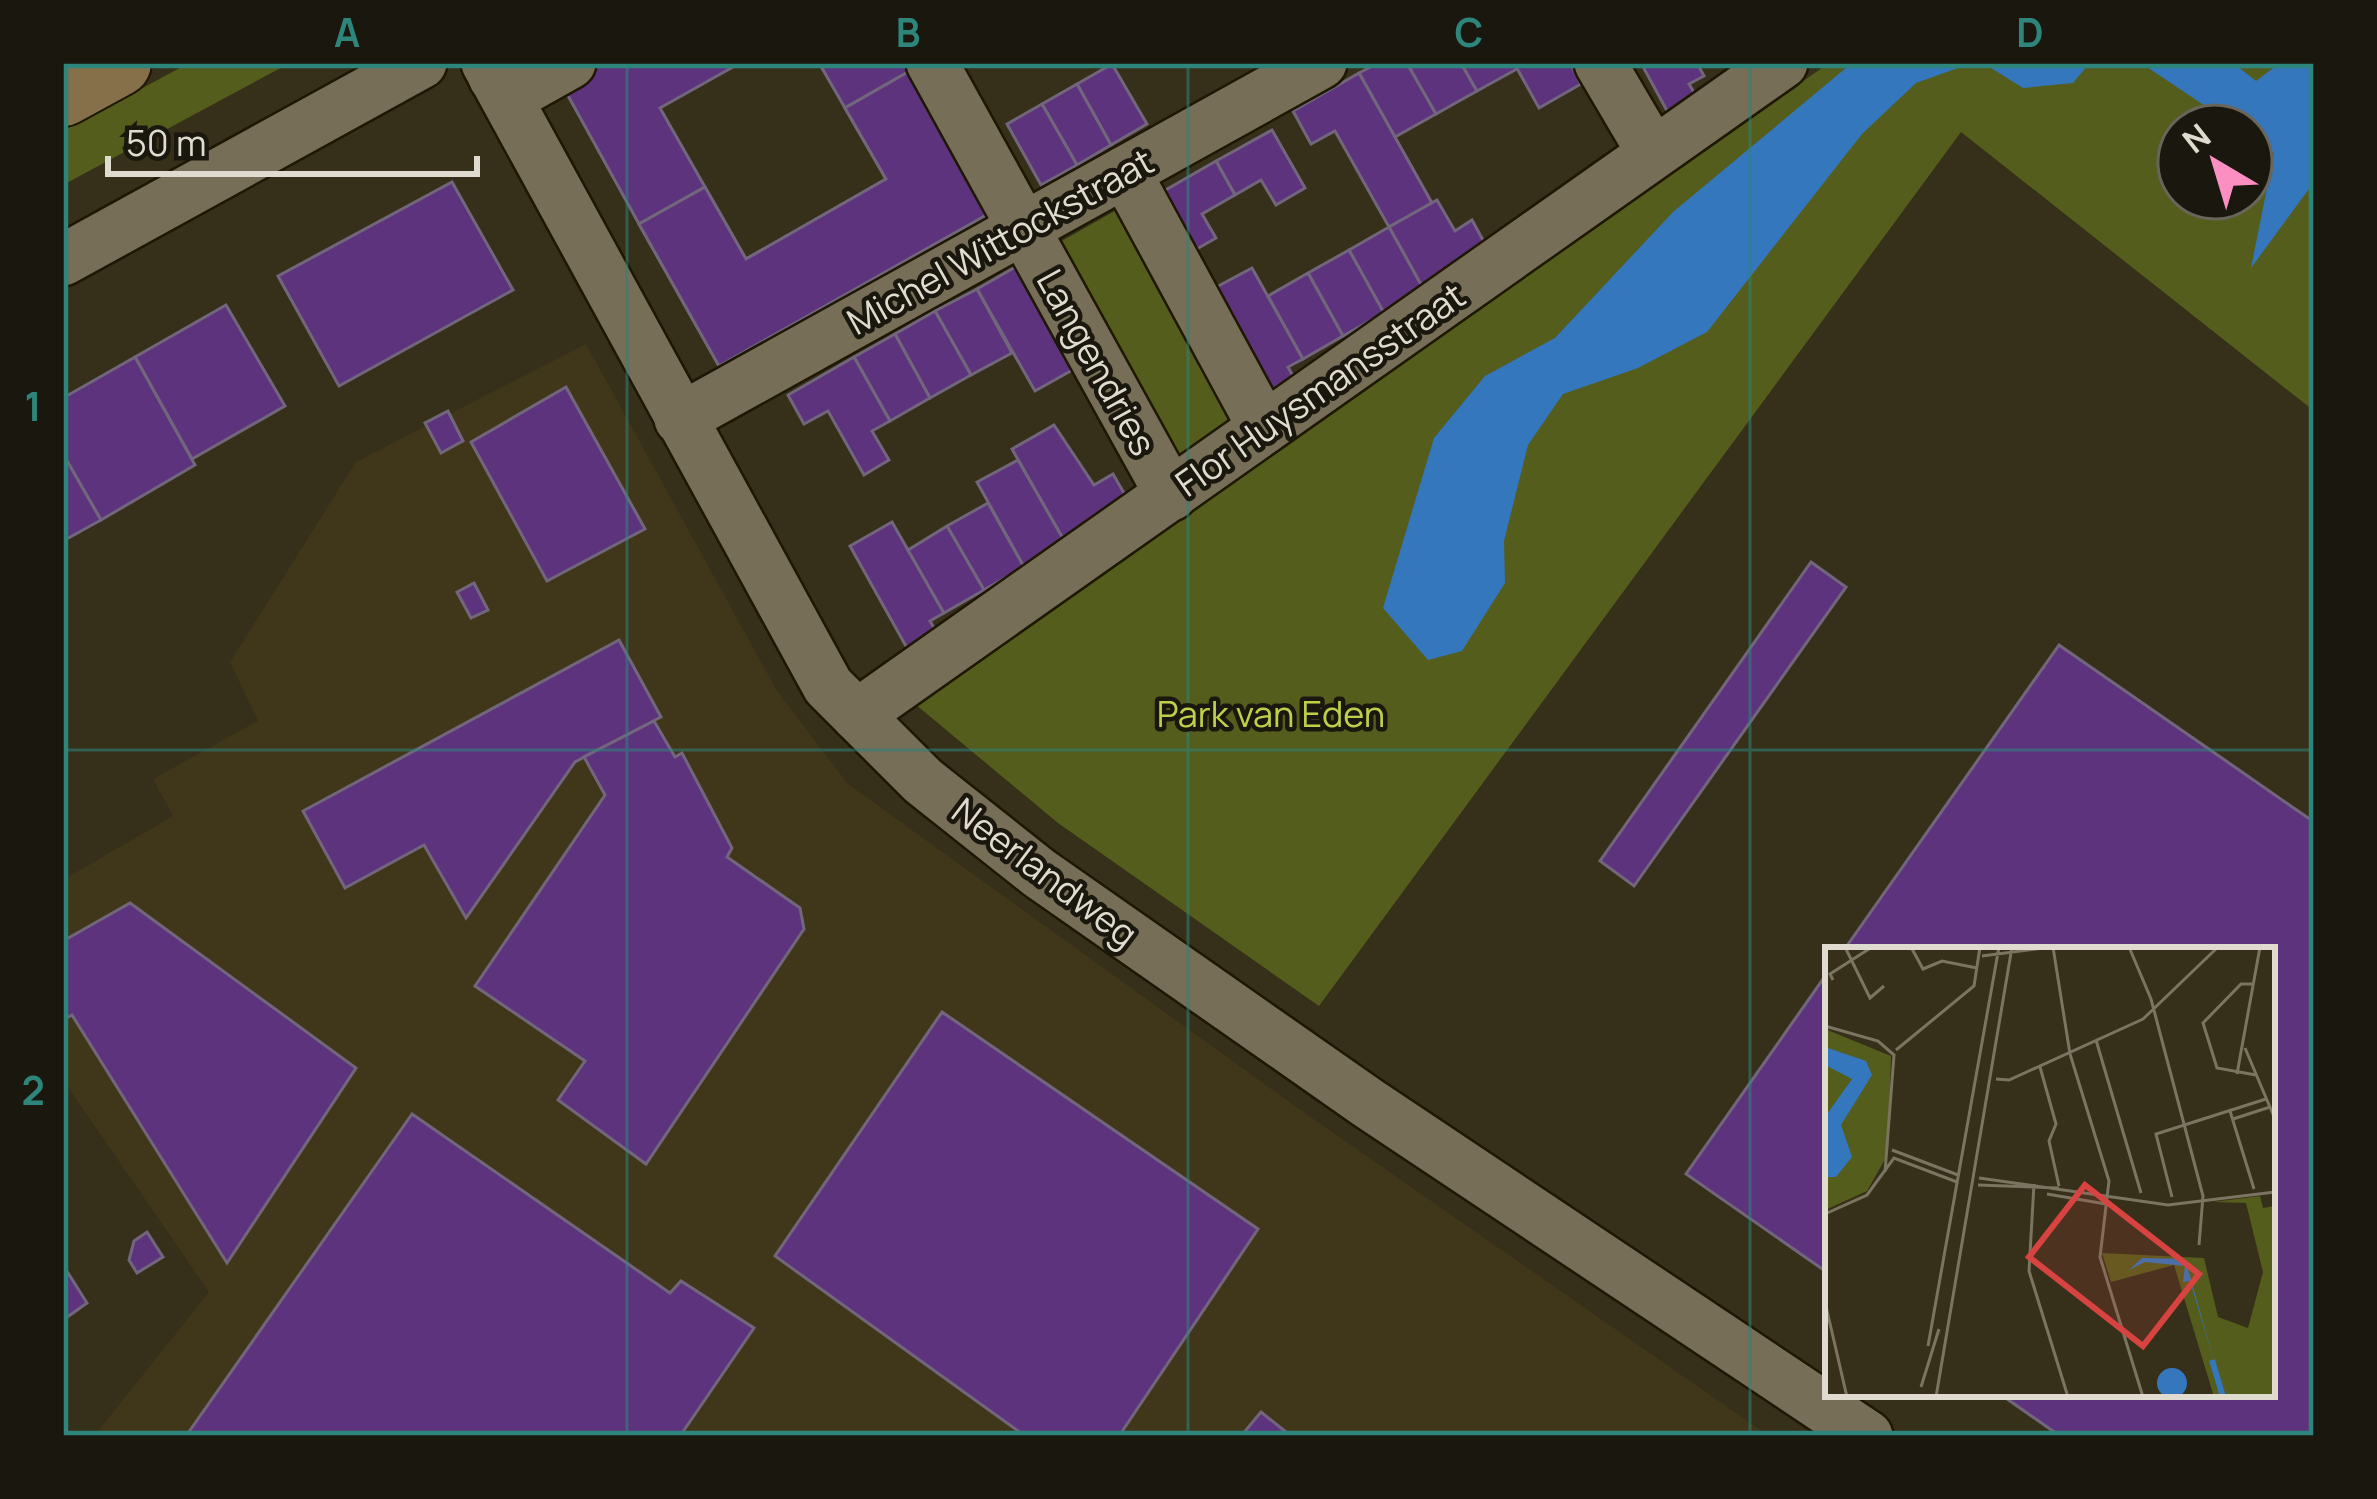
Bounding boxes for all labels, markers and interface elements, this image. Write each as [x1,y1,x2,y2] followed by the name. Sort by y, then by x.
[334,5,360,59] text: A
[896,5,920,59] text: B
[1455,5,1483,59] text: C
[2016,5,2044,59] text: D
[108,102,477,176] scale bar
[2155,102,2275,222] north arrow
[2173,113,2219,163] text: N
[126,118,206,167] text: 50 m
[838,136,1162,346] street label: Michel Wittockstraat
[1026,260,1168,464] street label: Langendries
[1166,271,1474,507] street label: Flor Huysmansstraat
[24,379,42,433] text: 1
[1157,689,1385,738] park label: Park van Eden
[942,786,1148,958] street label: Neerlandweg
[1825,947,2275,1397] inset map
[21,1063,45,1117] text: 2

